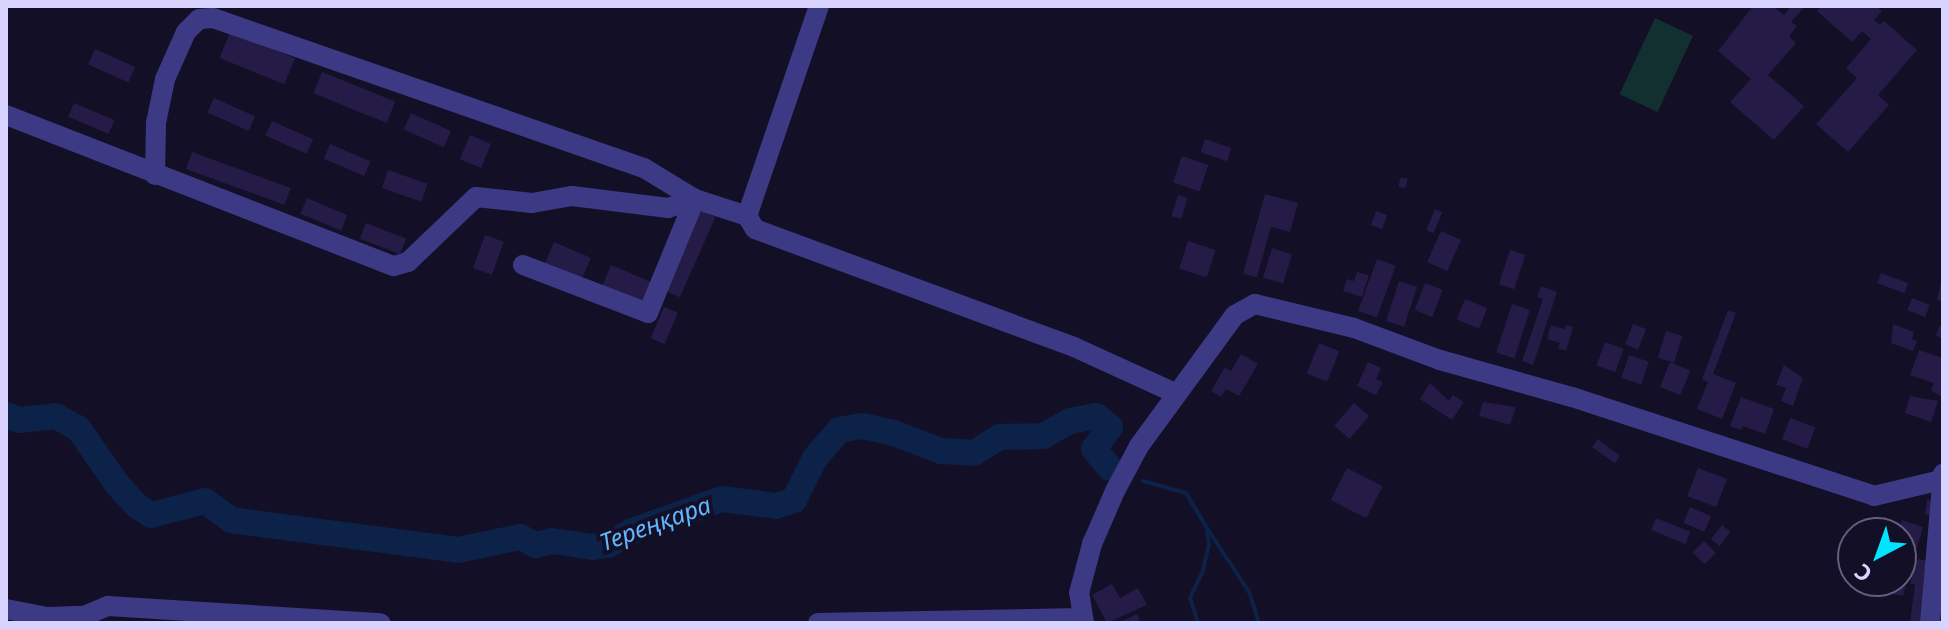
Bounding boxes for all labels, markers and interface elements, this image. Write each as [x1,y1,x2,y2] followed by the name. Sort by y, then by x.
[595,490,715,556] water label: Тереңқара
[1837,517,1917,597] north arrow
[1847,558,1878,590] text: С

